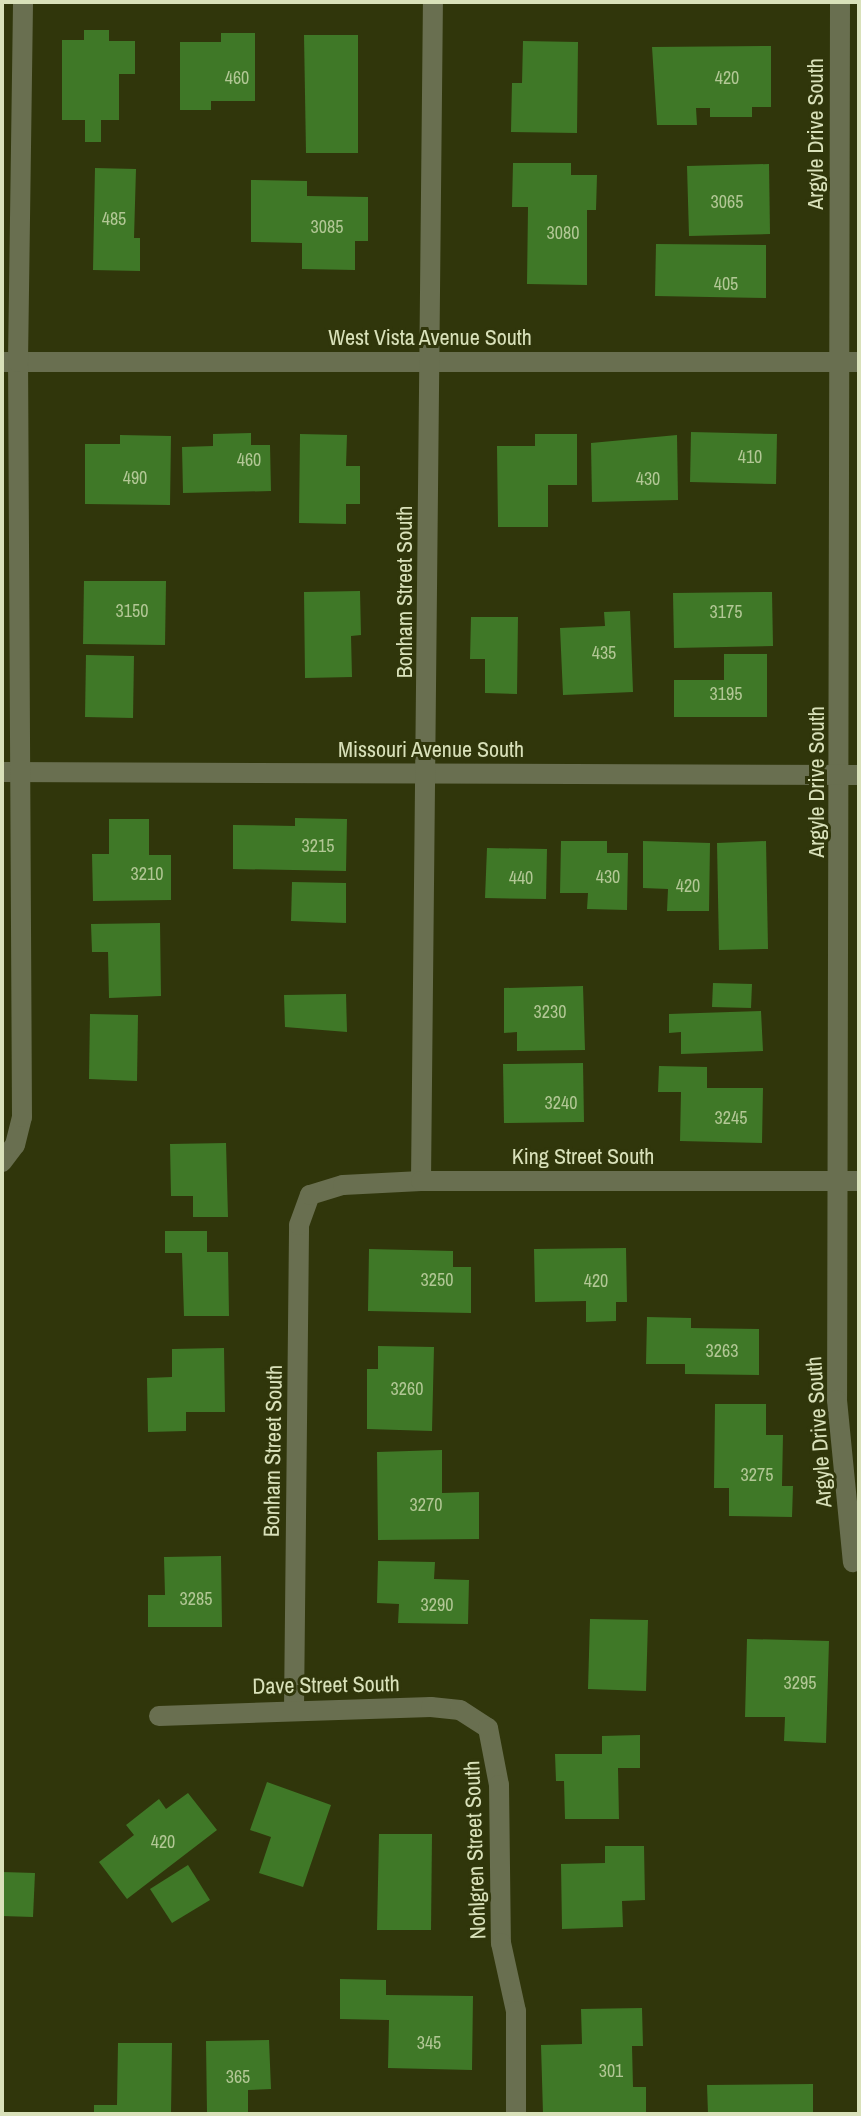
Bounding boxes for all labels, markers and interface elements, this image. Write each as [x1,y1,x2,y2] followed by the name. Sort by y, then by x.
[803,58,829,210] street label: Argyle Drive South
[225,67,249,89] house number: 460
[715,67,739,89] house number: 420
[711,191,743,213] house number: 3065
[102,208,126,230] house number: 485
[311,216,343,238] house number: 3085
[547,222,579,244] house number: 3080
[714,273,738,295] house number: 405
[328,325,532,351] street label: West Vista Avenue South
[738,446,762,468] house number: 410
[237,449,261,471] house number: 460
[123,467,147,489] house number: 490
[636,468,660,490] house number: 430
[392,506,418,678] street label: Bonham Street South
[116,600,148,622] house number: 3150
[710,601,742,623] house number: 3175
[592,642,616,664] house number: 435
[710,683,742,705] house number: 3195
[804,706,830,858] street label: Argyle Drive South
[337,737,525,763] street label: Missouri Avenue South
[302,835,334,857] house number: 3215
[131,863,163,885] house number: 3210
[596,866,620,888] house number: 430
[509,867,533,889] house number: 440
[676,875,700,897] house number: 420
[534,1001,566,1023] house number: 3230
[545,1092,577,1114] house number: 3240
[715,1107,747,1129] house number: 3245
[512,1144,654,1170] street label: King Street South
[421,1269,453,1291] house number: 3250
[584,1270,608,1292] house number: 420
[706,1340,738,1362] house number: 3263
[801,1356,837,1508] street label: Argyle Drive South
[258,1365,288,1537] street label: Bonham Street South
[391,1378,423,1400] house number: 3260
[741,1464,773,1486] house number: 3275
[410,1494,442,1516] house number: 3270
[180,1588,212,1610] house number: 3285
[421,1594,453,1616] house number: 3290
[252,1671,400,1699] street label: Dave Street South
[784,1672,816,1694] house number: 3295
[459,1760,491,1940] street label: Nohlgren Street South
[151,1831,175,1853] house number: 420
[417,2032,441,2054] house number: 345
[599,2060,623,2082] house number: 301
[226,2066,250,2088] house number: 365

